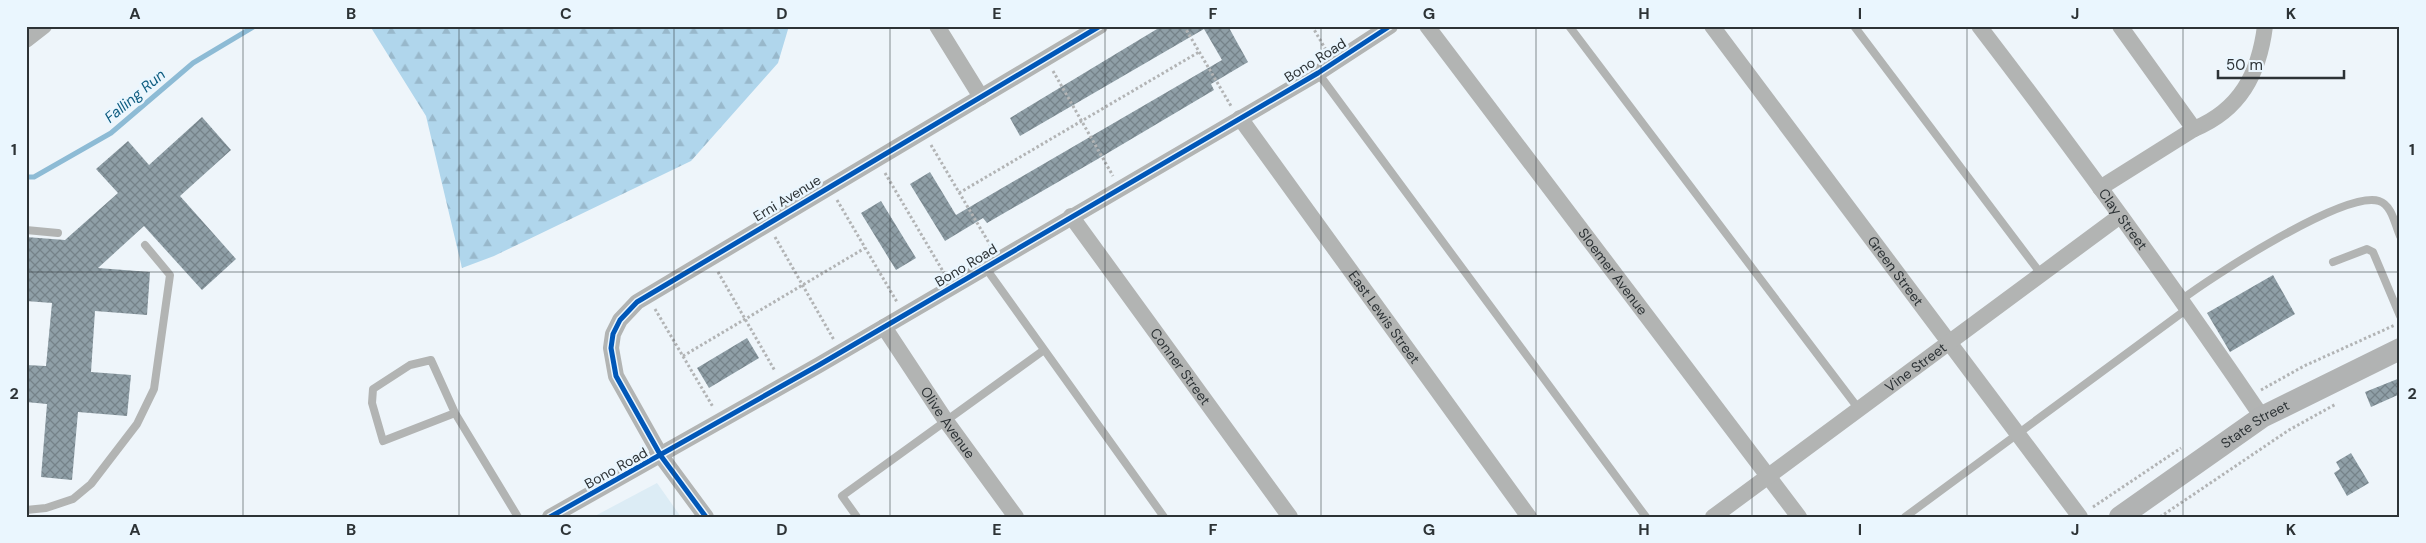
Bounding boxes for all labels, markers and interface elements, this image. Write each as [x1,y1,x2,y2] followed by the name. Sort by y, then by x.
[129,3,141,24] text: A
[346,3,356,24] text: B
[560,3,572,24] text: C
[776,3,788,24] text: D
[992,3,1002,24] text: E
[1209,3,1218,24] text: F
[1423,3,1435,24] text: G
[1638,3,1650,24] text: H
[1858,3,1862,24] text: I
[2071,3,2079,24] text: J
[2286,3,2297,24] text: K
[1281,34,1349,86] street label: Bono Road
[2218,48,2345,80] scale bar
[2226,55,2263,75] text: 50 m
[100,65,170,127] water label: Falling Run
[11,139,17,160] text: 1
[2409,139,2415,160] text: 1
[750,171,824,225] street label: Erni Avenue
[2095,185,2151,254] street label: Clay Street
[1574,224,1652,319] street label: Sloemer Avenue
[1863,232,1928,309] street label: Green Street
[932,239,1000,291] street label: Bono Road
[1345,267,1424,367] street label: East Lewis Street
[1146,324,1214,409] street label: Conner Street
[1881,338,1950,396] street label: Vine Street
[9,383,19,404] text: 2
[917,383,979,462] street label: Olive Avenue
[2407,383,2417,404] text: 2
[2217,396,2292,452] street label: State Street
[581,443,651,493] street label: Bono Road
[129,519,141,540] text: A
[346,519,356,540] text: B
[560,519,572,540] text: C
[776,519,788,540] text: D
[992,519,1002,540] text: E
[1209,519,1218,540] text: F
[1423,519,1435,540] text: G
[1638,519,1650,540] text: H
[1858,519,1862,540] text: I
[2071,519,2079,540] text: J
[2286,519,2297,540] text: K

